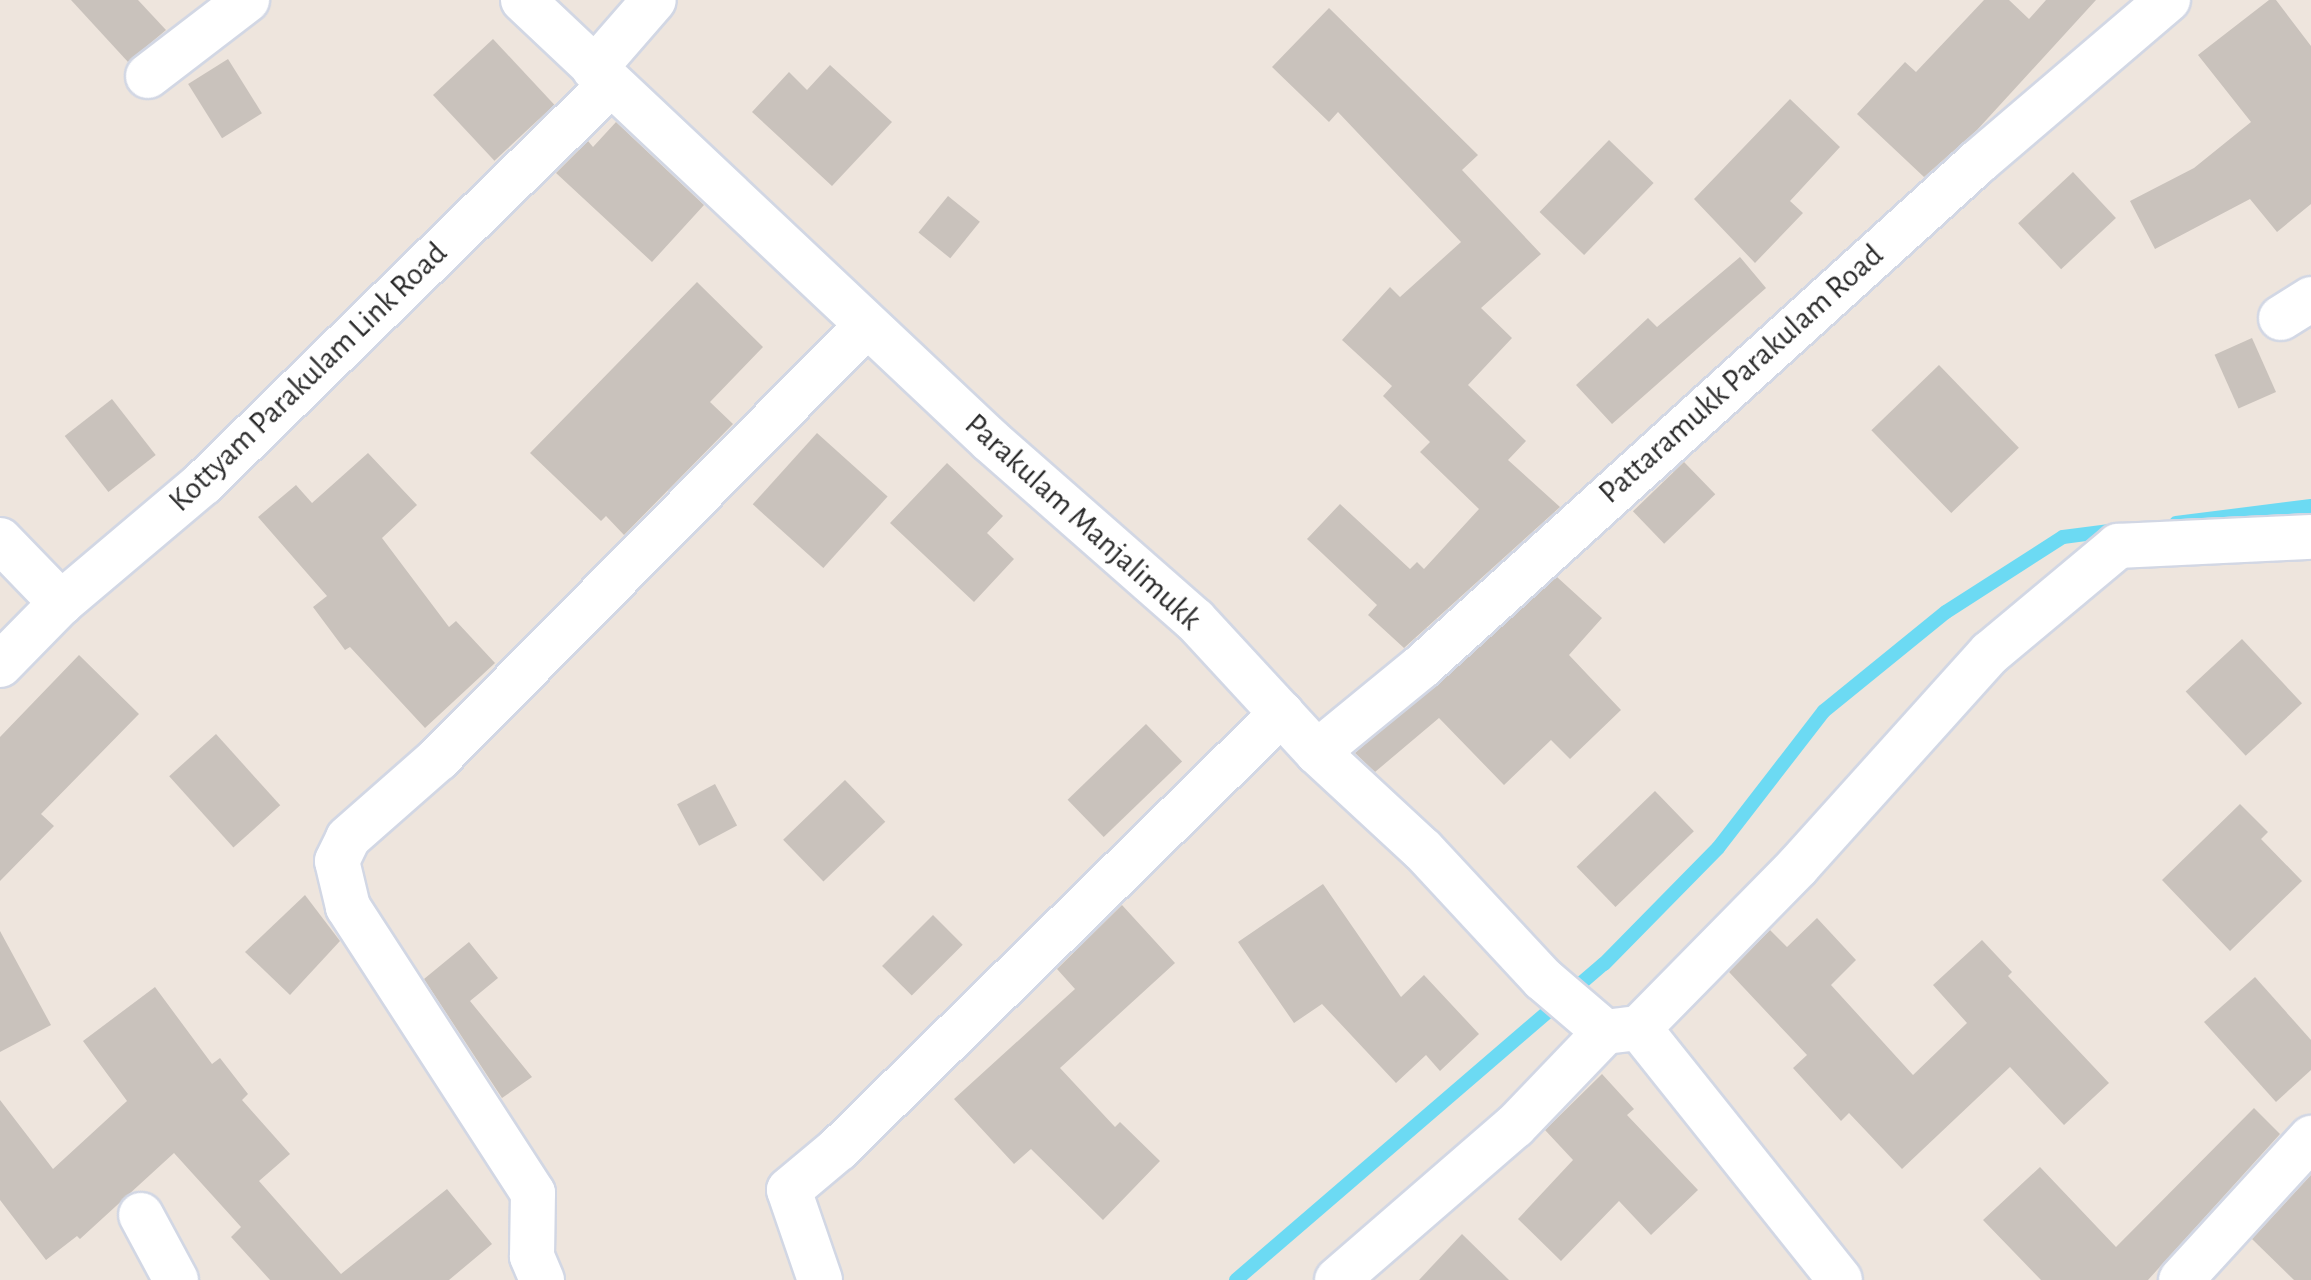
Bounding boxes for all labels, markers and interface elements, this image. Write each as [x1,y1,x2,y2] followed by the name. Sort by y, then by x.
[161,234,455,520] street label: Kottyam Parakulam Link Road
[1591,236,1891,512] street label: Pattaramukk Parakulam Road
[957,406,1209,638] street label: Parakulam Manjalimukk

